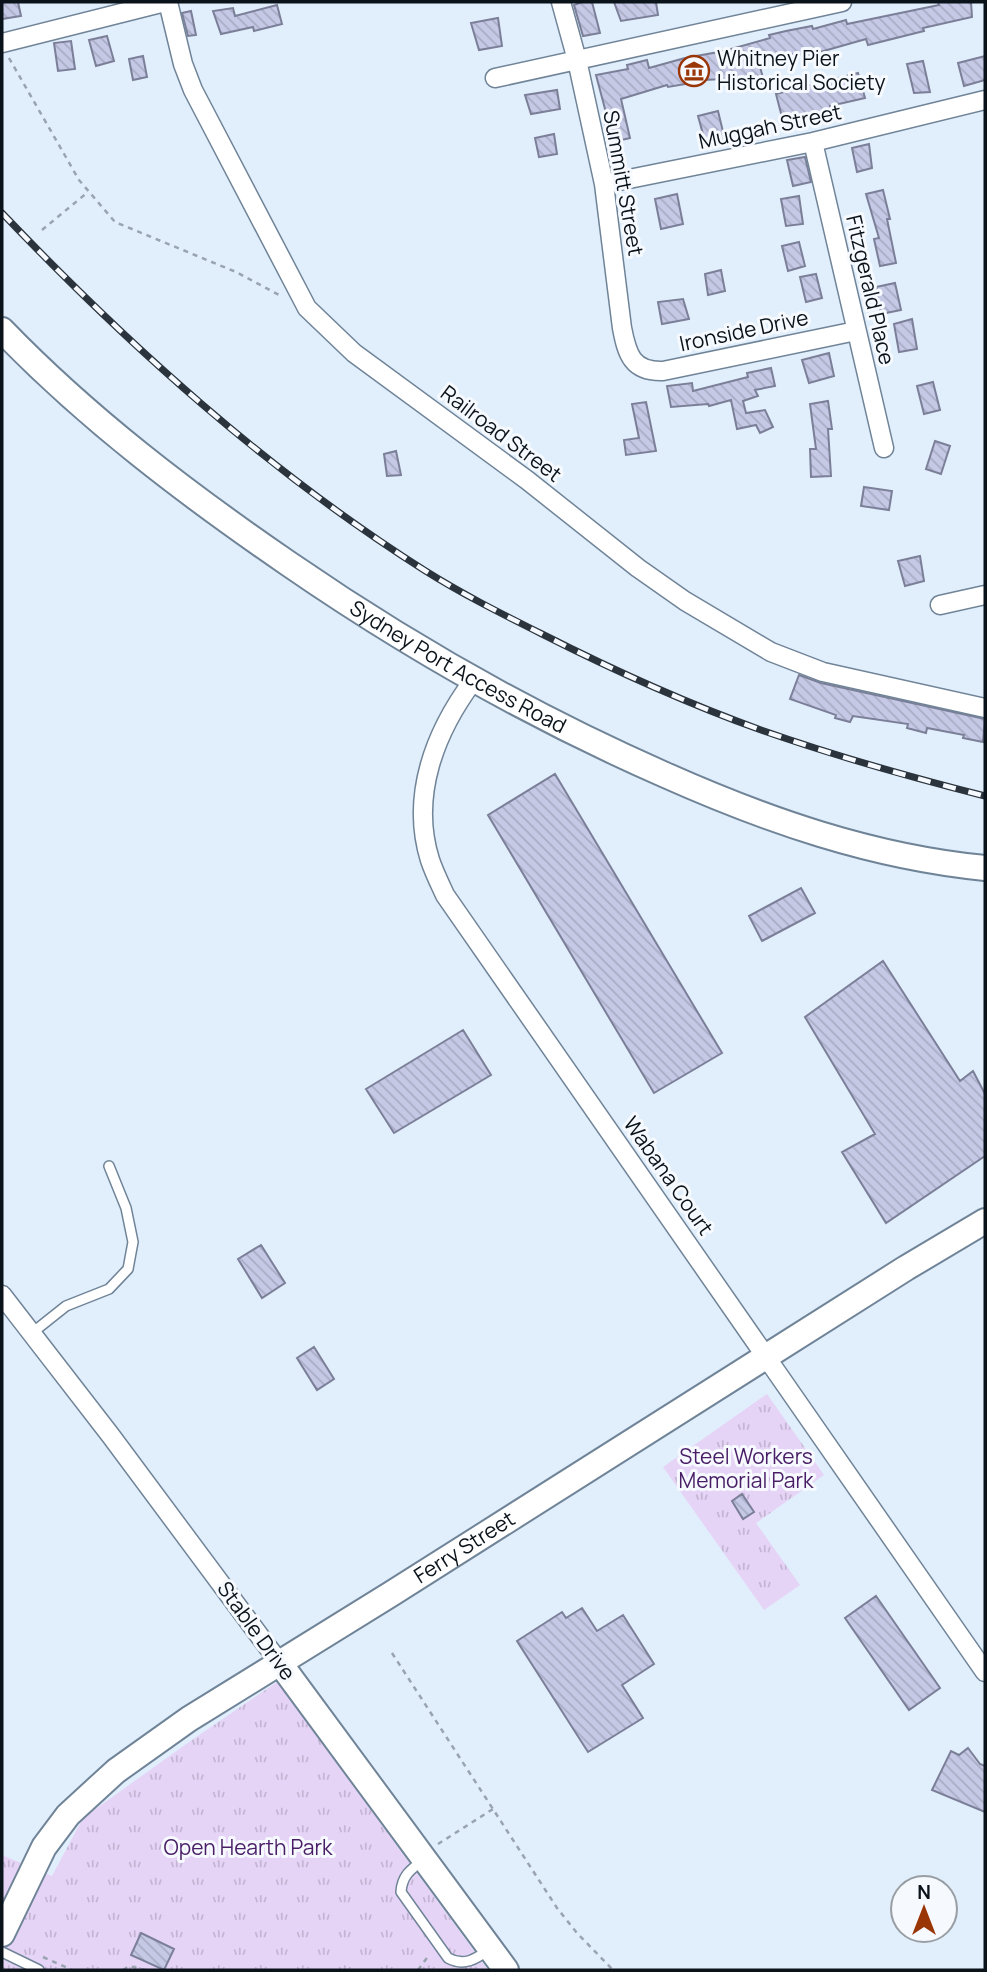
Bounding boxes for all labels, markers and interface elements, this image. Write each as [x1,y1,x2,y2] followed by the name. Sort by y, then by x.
[717,44,886,96] place label: Whitney Pier Historical Society
[677,54,711,88] museum icon: Whitney Pier Historical Society
[696,97,844,155] street label: Muggah Street
[597,108,651,258] street label: Summitt Street
[840,212,902,367] street label: Fitzgerald Place
[677,303,811,357] street label: Ironside Drive
[435,379,568,488] street label: Railroad Street
[345,593,571,739] street label: Sydney Port Access Road
[618,1111,720,1240] street label: Wabana Court
[679,1442,814,1494] park label: Steel Workers Memorial Park
[408,1504,520,1589] street label: Ferry Street
[211,1575,302,1686] street label: Stable Drive
[164,1833,333,1861] park label: Open Hearth Park
[889,1874,959,1944] north arrow
[917,1879,931,1905] text: N

